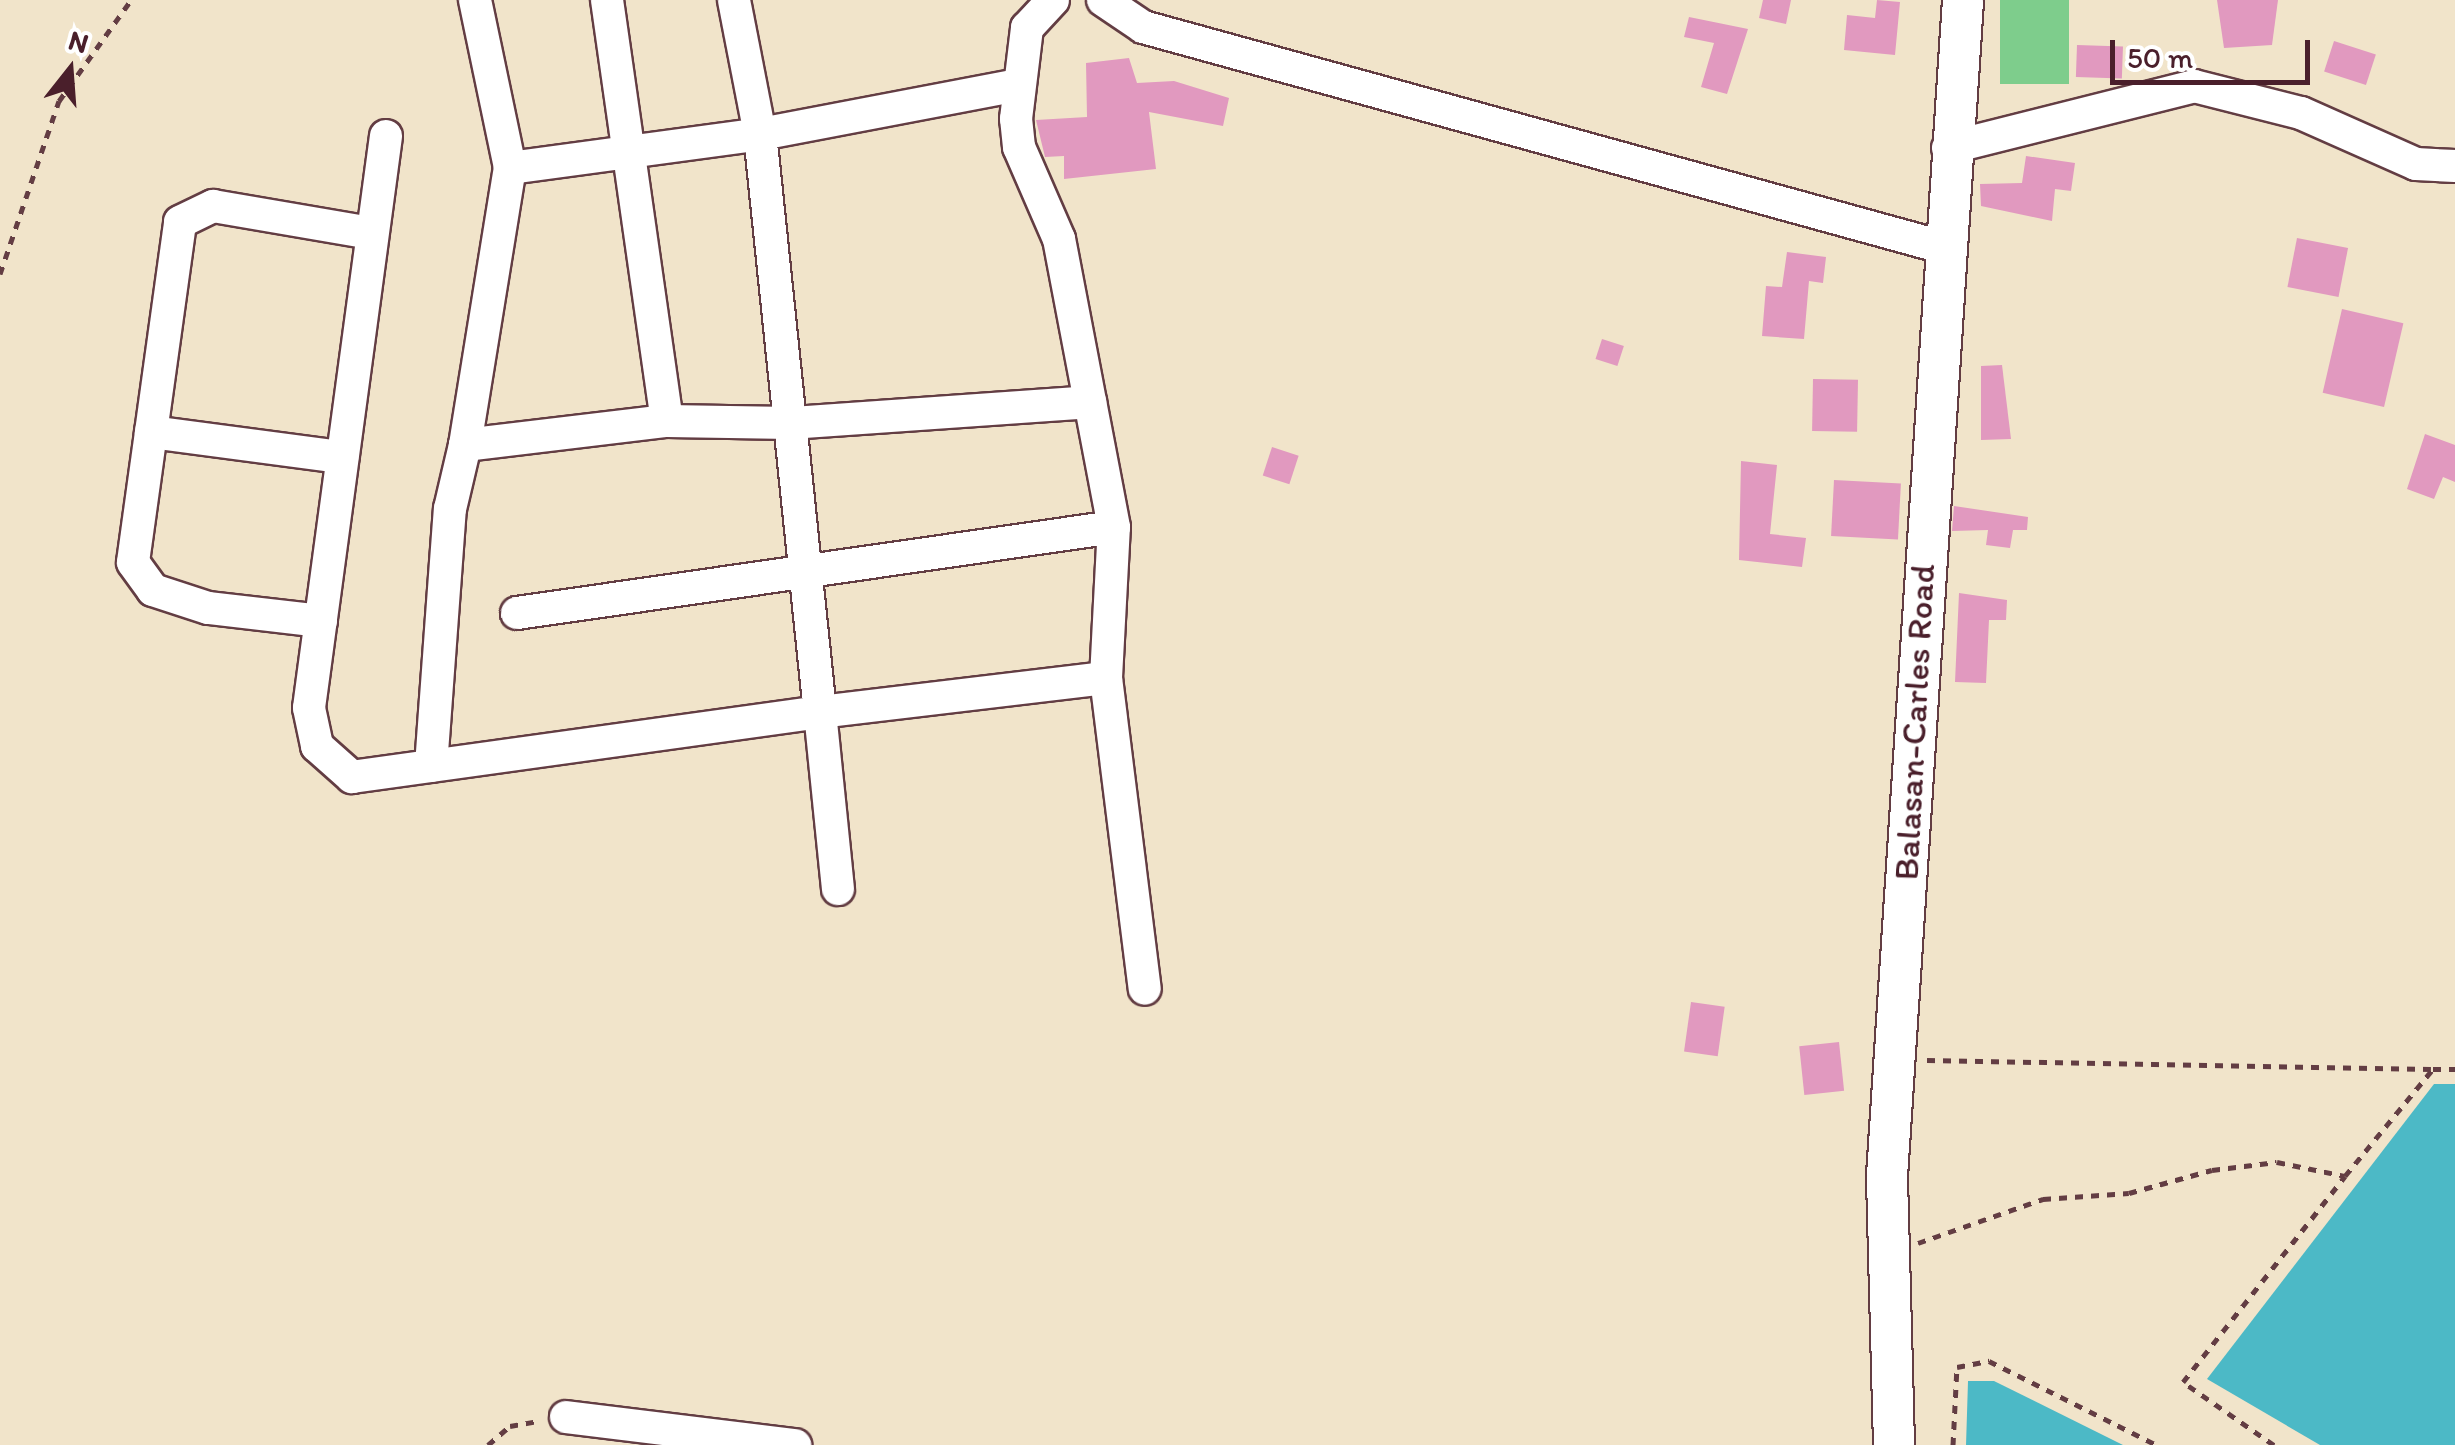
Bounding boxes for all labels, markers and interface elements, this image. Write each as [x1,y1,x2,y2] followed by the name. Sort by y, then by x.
[20,20,120,120] north arrow
[2115,20,2315,82] scale bar
[65,22,93,60] text: N
[2127,39,2193,76] text: 50 m
[1885,563,1943,881] street label: Balasan-Carles Road

